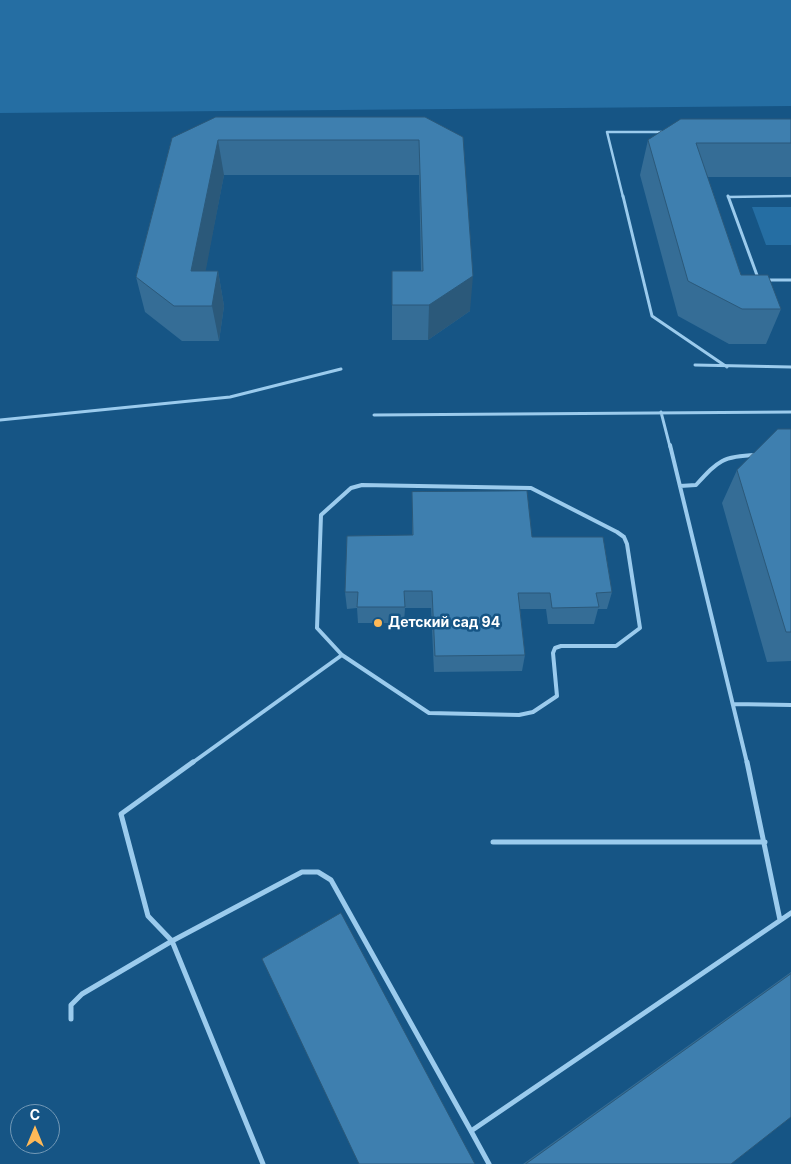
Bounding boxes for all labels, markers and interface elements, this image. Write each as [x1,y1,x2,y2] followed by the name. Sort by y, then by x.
[388,615,500,631] place label: Детский сад 94
[372,617,384,629] marker: Детский сад 94
[10,1104,60,1154] north arrow
[30,1106,40,1123] text: С

